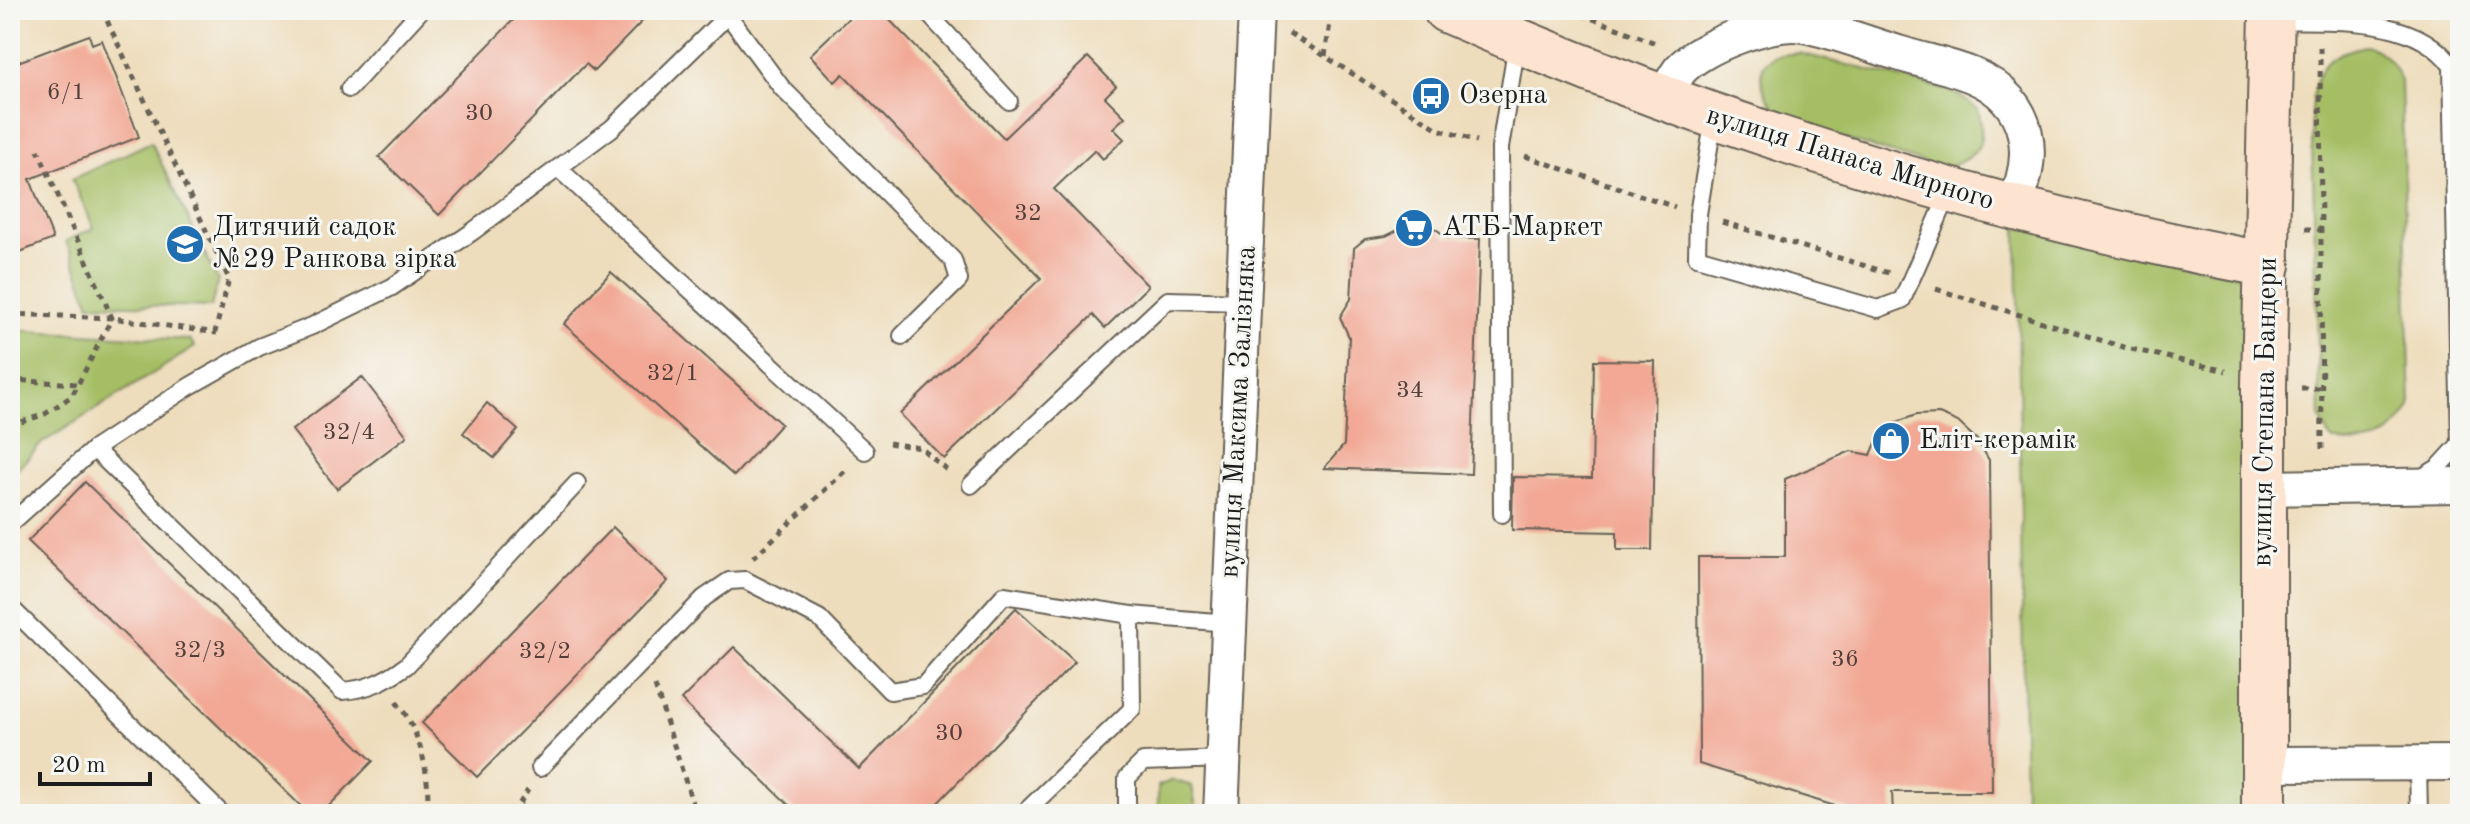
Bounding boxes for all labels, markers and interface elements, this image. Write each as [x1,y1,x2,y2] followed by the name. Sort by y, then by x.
[1410,75,1452,117] bus stop icon: Озерна
[47,81,85,105] house number: 6/1
[1459,82,1547,110] place label: Озерна
[465,102,493,126] house number: 30
[1703,102,1997,216] street label: вулиця Панаса Мирного
[1014,202,1042,226] house number: 32
[1393,207,1435,249] supermarket icon: АТБ-Маркет
[213,214,457,274] place label: Дитячий садок №29 Ранкова зірка
[1442,214,1603,242] place label: АТБ-Маркет
[164,223,206,265] school or university icon: Дитячий садок №29 Ранкова зірка
[1216,245,1262,579] street label: вулиця Максима Залізняка
[2249,257,2283,567] street label: вулиця Степана Бандери
[647,362,699,386] house number: 32/1
[1396,379,1424,403] house number: 34
[1870,420,1912,462] shop icon: Еліт-керамік
[323,421,375,445] house number: 32/4
[1919,427,2077,455] place label: Еліт-керамік
[174,639,226,663] house number: 32/3
[519,640,571,664] house number: 32/2
[1831,648,1859,672] house number: 36
[935,722,963,746] house number: 30
[40,736,150,786] scale bar
[52,754,106,778] text: 20 m

